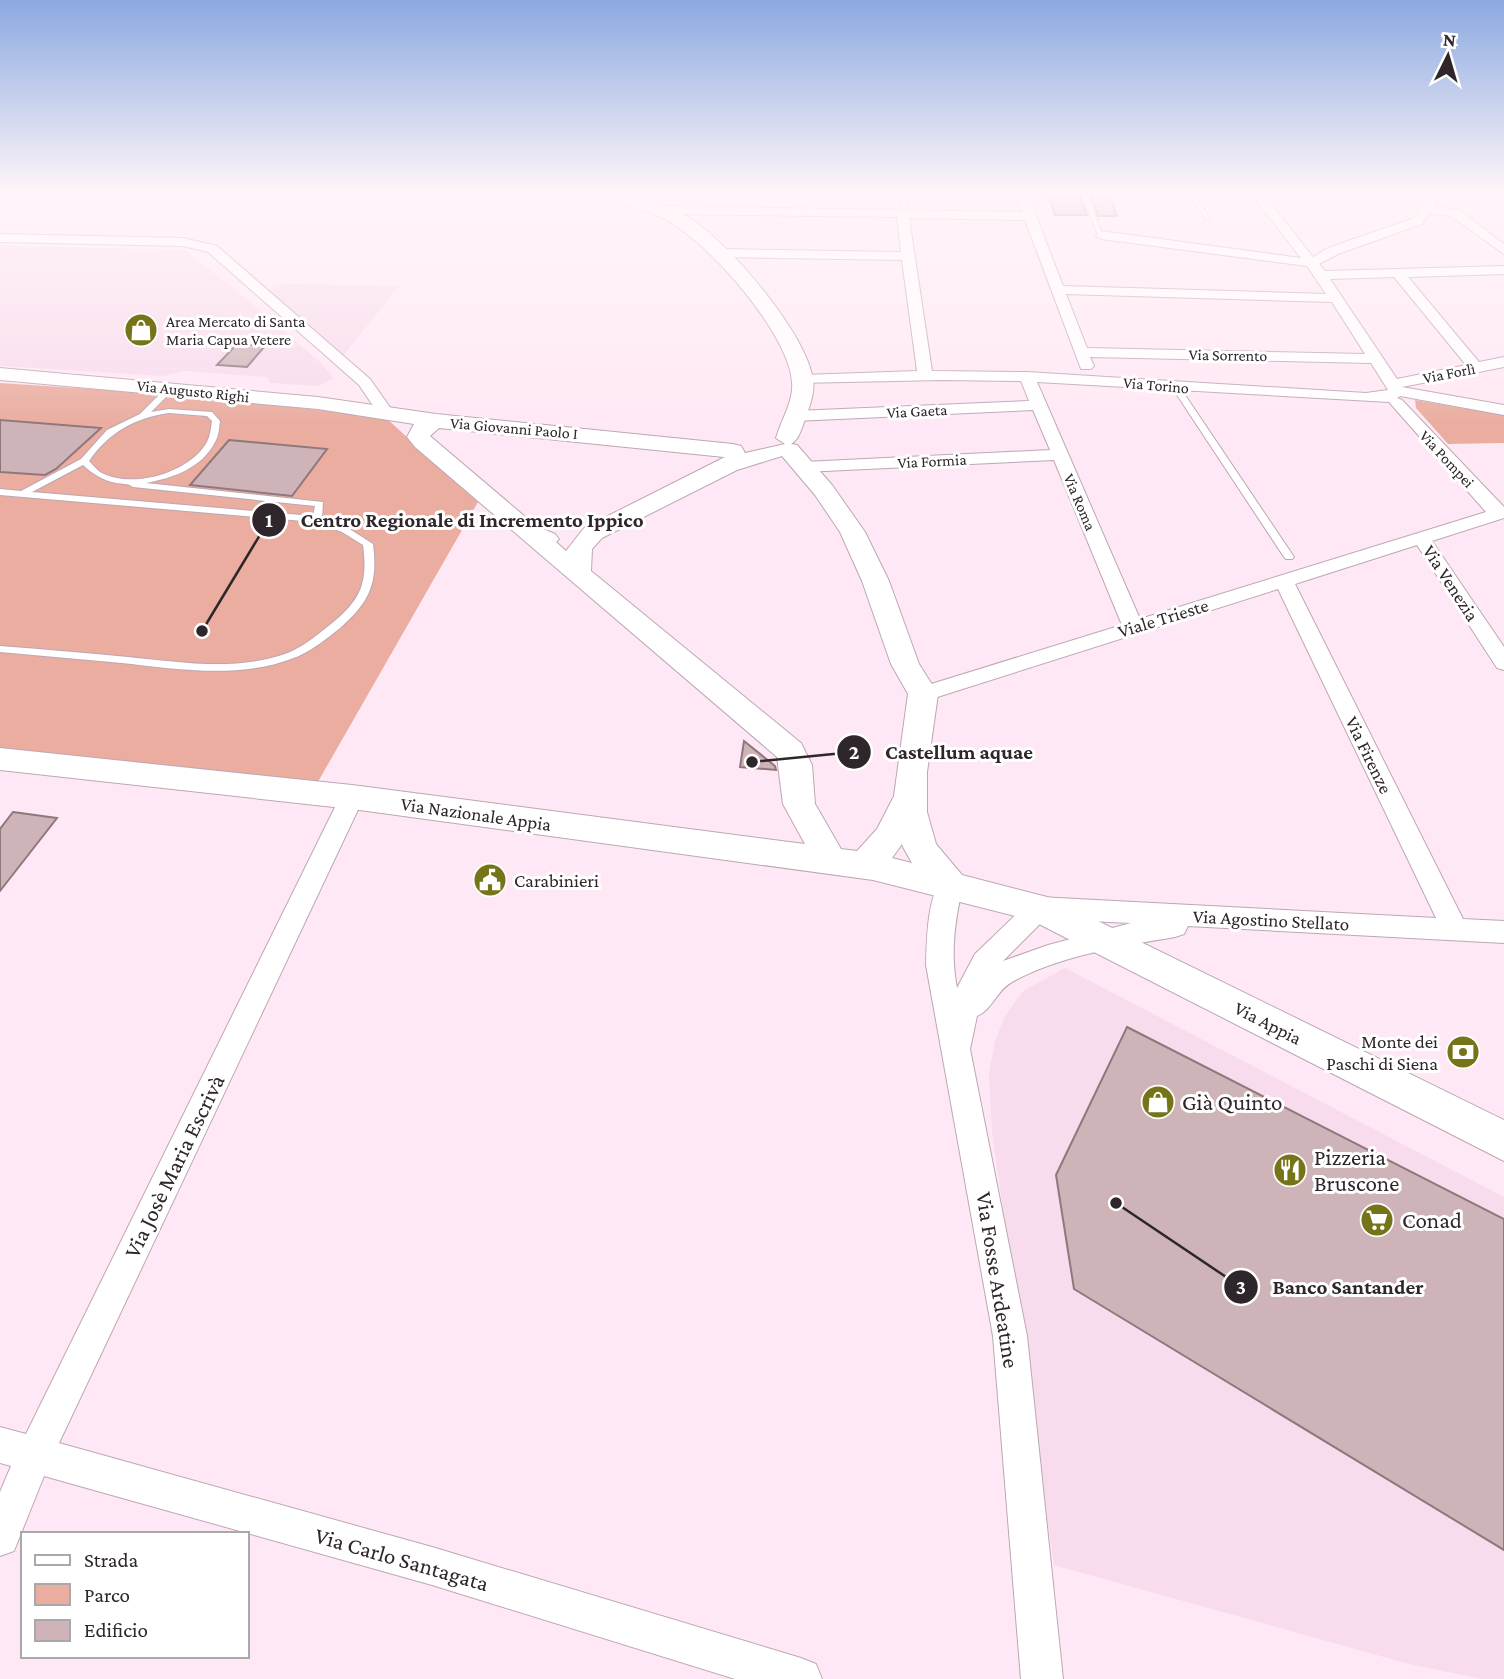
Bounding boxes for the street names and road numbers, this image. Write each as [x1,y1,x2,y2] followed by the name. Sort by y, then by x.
[1189,346,1268,364] street label: Via Sorrento
[1421,360,1477,386] street label: Via Forlì
[1122,374,1190,396] street label: Via Torino
[136,377,250,406] street label: Via Augusto Righi
[886,401,948,421] street label: Via Gaeta
[450,414,579,442] street label: Via Giovanni Paolo I
[1416,427,1478,492] street label: Via Pompei
[897,451,968,471] street label: Via Formia
[1060,471,1100,534] street label: Via Roma
[1419,541,1484,625] street label: Via Venezia
[1115,594,1211,642] street label: Viale Trieste
[1341,713,1397,797] street label: Via Firenze
[399,793,553,835] street label: Via Nazionale Appia
[1192,905,1350,935] street label: Via Agostino Stellato
[1231,997,1305,1049] street label: Via Appia
[118,1070,230,1262] street label: Via Josè Maria Escrivà
[971,1190,1025,1370] street label: Via Fosse Ardeatine
[312,1522,492,1596] street label: Via Carlo Santagata

